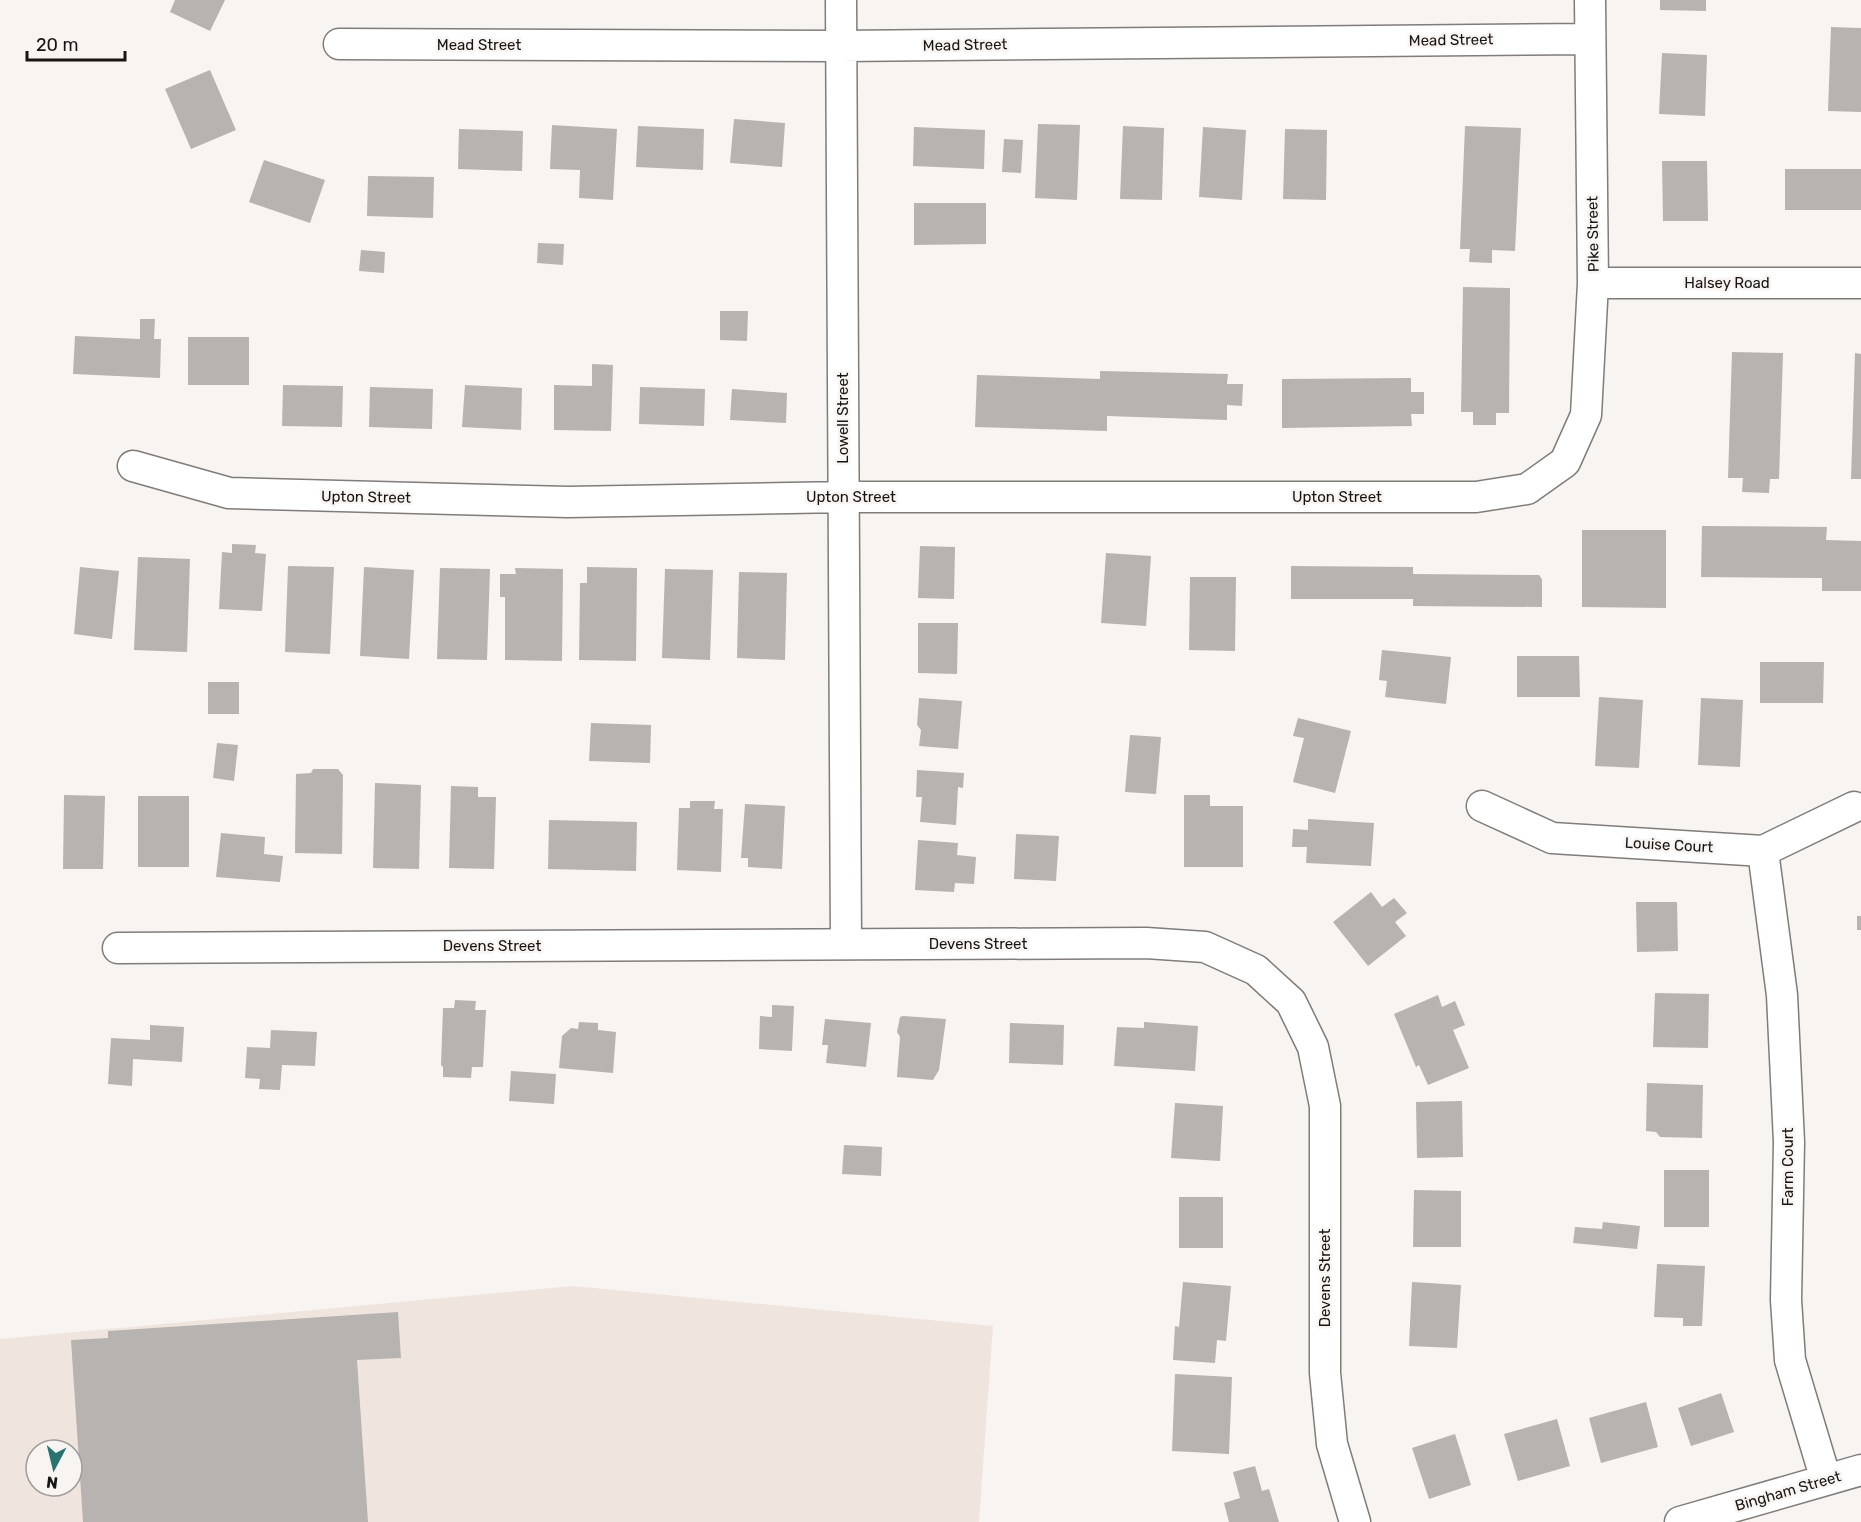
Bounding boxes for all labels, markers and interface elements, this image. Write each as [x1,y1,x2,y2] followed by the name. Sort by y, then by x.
[27,24,124,62] scale bar
[1409,30,1494,50] street label: Mead Street
[36,34,78,56] text: 20 m
[923,35,1008,55] street label: Mead Street
[437,36,521,54] street label: Mead Street
[1583,196,1603,272] street label: Pike Street
[1684,274,1770,292] street label: Halsey Road
[834,372,852,464] street label: Lowell Street
[321,487,411,507] street label: Upton Street
[806,488,896,506] street label: Upton Street
[1292,488,1382,506] street label: Upton Street
[1624,834,1714,856] street label: Louise Court
[929,935,1027,953] street label: Devens Street
[443,937,541,955] street label: Devens Street
[1779,1128,1797,1206] street label: Farm Court
[1316,1229,1334,1327] street label: Devens Street
[24,1438,84,1498] north arrow
[1733,1467,1843,1515] street label: Bingham Street
[45,1472,59,1493] text: N

